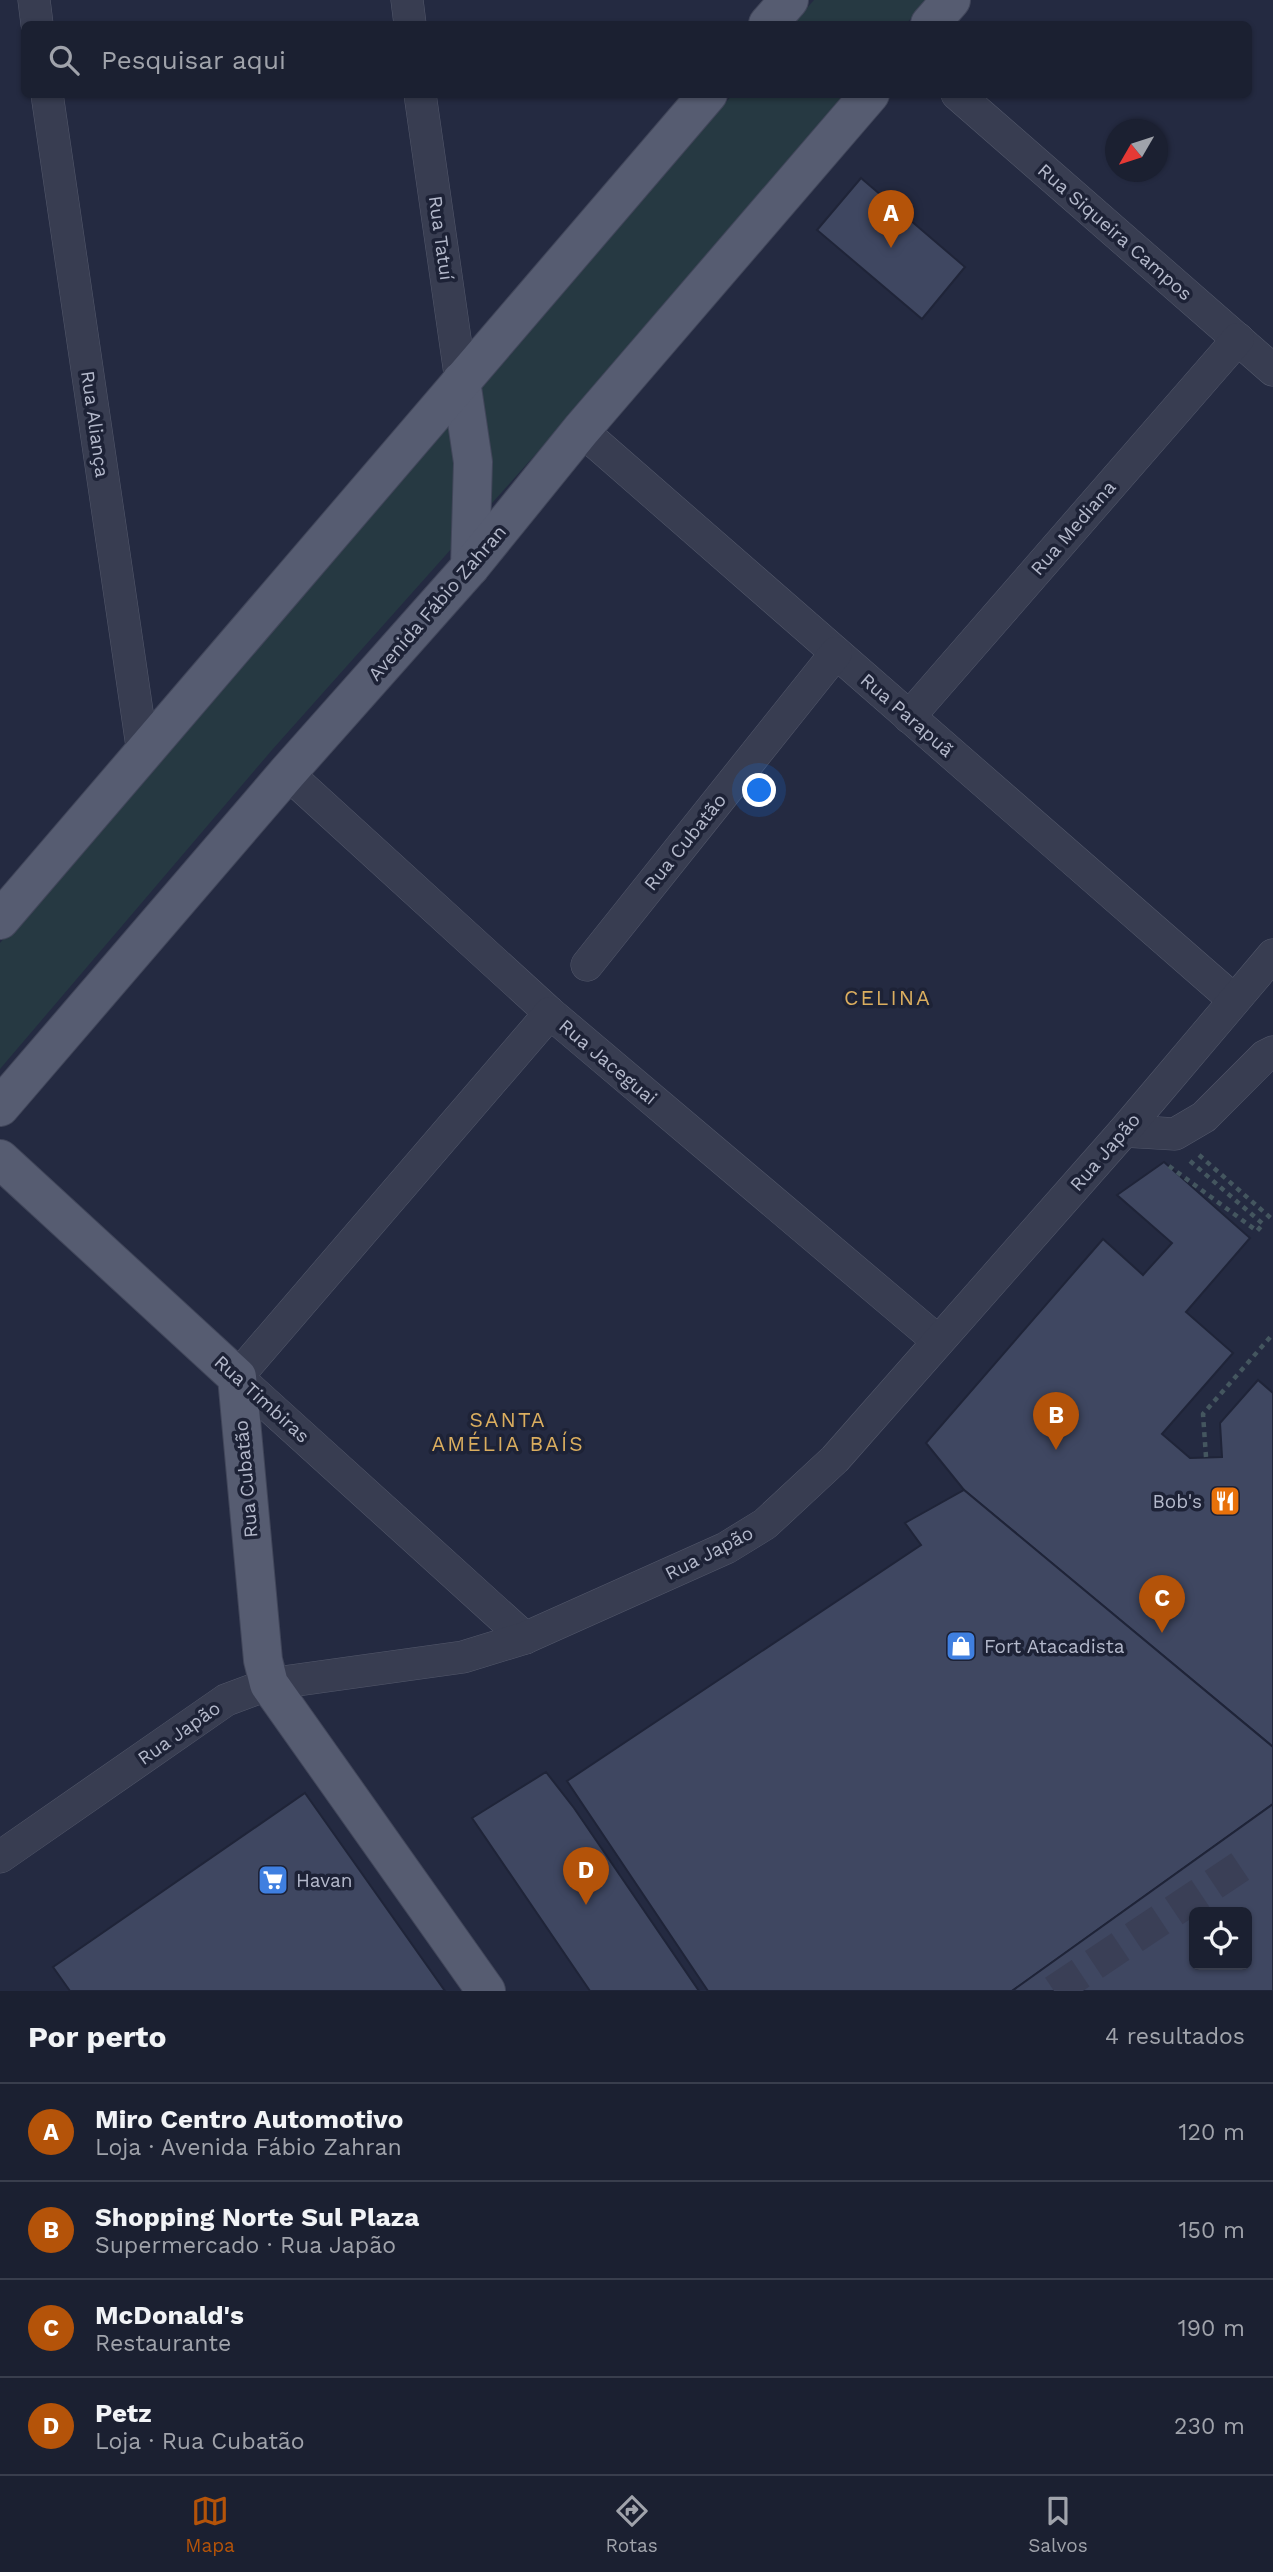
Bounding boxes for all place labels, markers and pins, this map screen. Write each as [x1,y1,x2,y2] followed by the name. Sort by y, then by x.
[868,190,914,248] pin: A
[1033,1392,1079,1450] pin: B
[1208,1484,1242,1518] restaurant icon: Bob's
[1152,1490,1202,1513] place label: Bob's
[1139,1575,1185,1633] pin: C
[944,1629,978,1663] shop icon: Fort Atacadista
[984,1635,1125,1658] place label: Fort Atacadista
[563,1847,609,1905] pin: D
[256,1863,290,1897] supermarket icon: Havan
[296,1869,352,1892] place label: Havan

